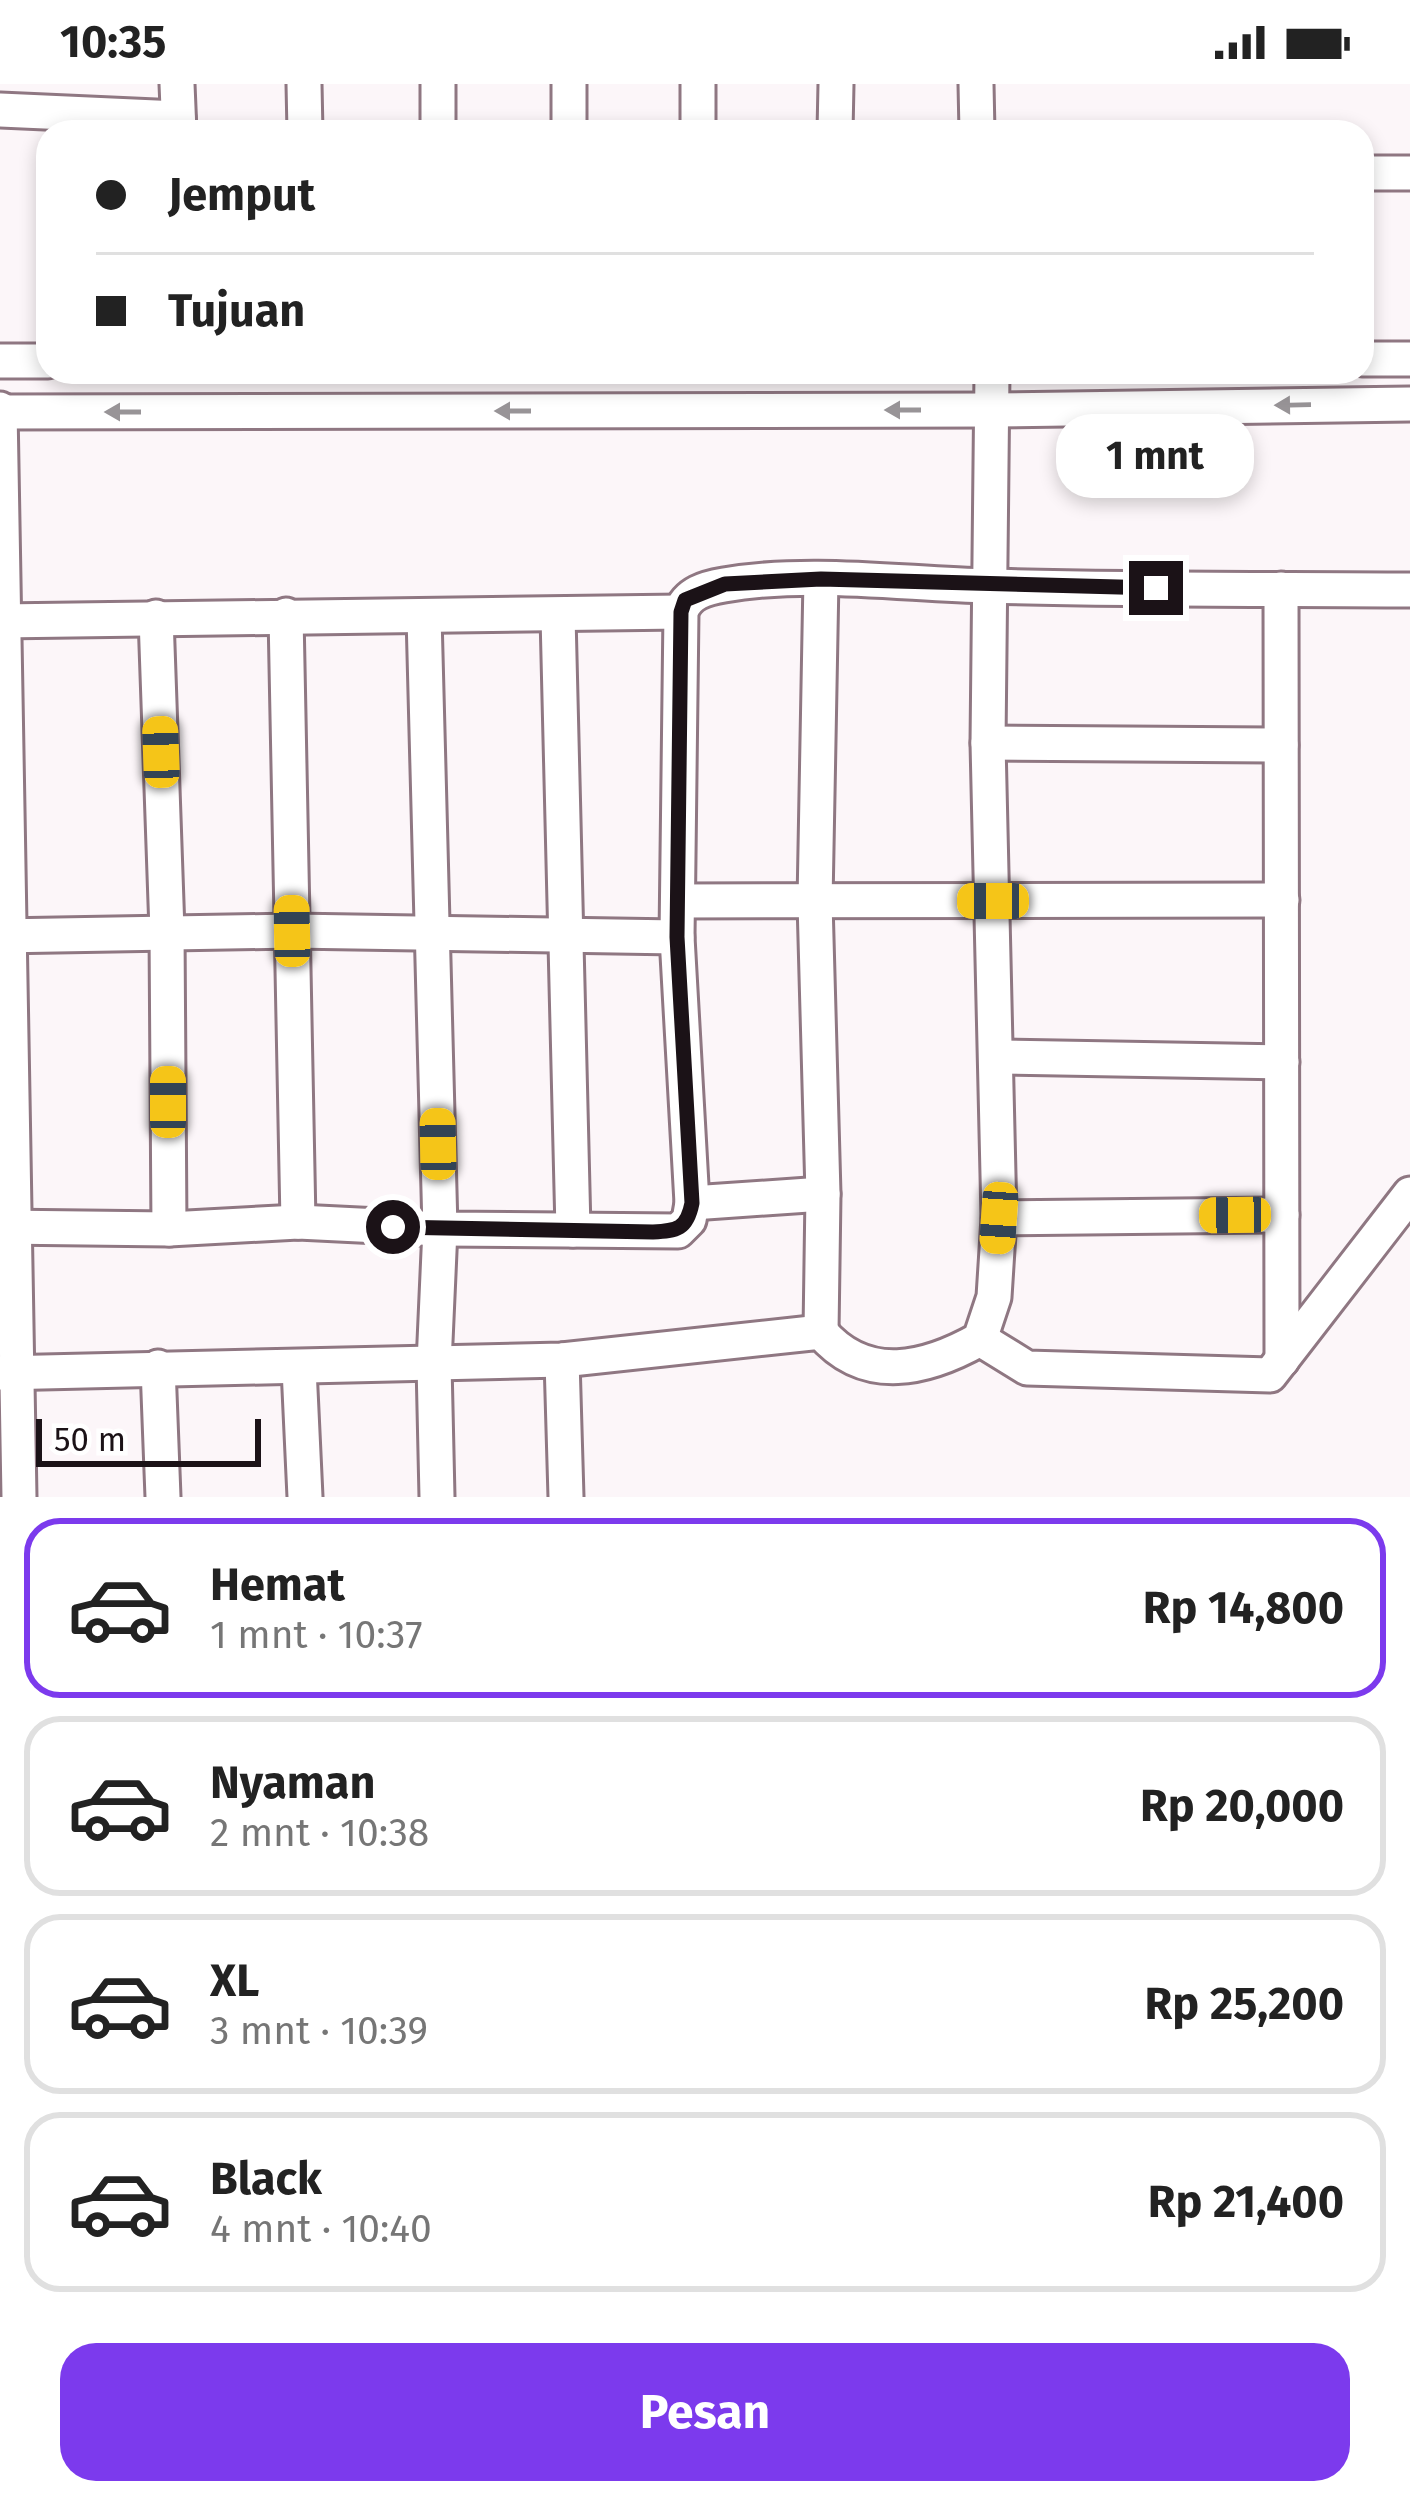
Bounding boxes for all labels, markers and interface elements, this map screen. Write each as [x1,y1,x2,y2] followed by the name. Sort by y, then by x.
[60,15,166,69] text: 10:35
[168,168,315,222] text: Jemput
[168,284,305,338] text: Tujuan
[1273,396,1311,415] one-way arrow
[883,400,921,420] one-way arrow
[493,401,531,421] one-way arrow
[103,402,141,422] one-way arrow
[1057,414,1255,498] callout: 1 mnt
[1106,433,1204,479] text: 1 mnt
[1129,561,1183,615] route end
[142,715,180,789] car
[957,883,1029,919] car
[273,895,311,967] car
[150,1066,186,1138] car
[419,1108,457,1180] car
[979,1181,1019,1255] car
[1199,1196,1271,1234] car
[366,1200,420,1254] route start
[36,1413,261,1466] scale bar
[54,1420,126,1460] text: 50 m
[66,1554,174,1662] icon: car
[210,1558,345,1612] text: Hemat
[1143,1581,1344,1635] text: Rp 14,800
[210,1612,423,1658] text: 1 mnt · 10:37
[66,1752,174,1860] icon: car
[210,1756,375,1810] text: Nyaman
[1140,1779,1344,1833] text: Rp 20,000
[210,1810,429,1856] text: 2 mnt · 10:38
[66,1950,174,2058] icon: car
[210,1954,259,2008] text: XL
[1145,1977,1344,2031] text: Rp 25,200
[210,2008,428,2054] text: 3 mnt · 10:39
[66,2148,174,2256] icon: car
[210,2152,322,2206] text: Black
[1148,2175,1344,2229] text: Rp 21,400
[210,2206,432,2252] text: 4 mnt · 10:40
[60,2343,1350,2481] button: Pesan

